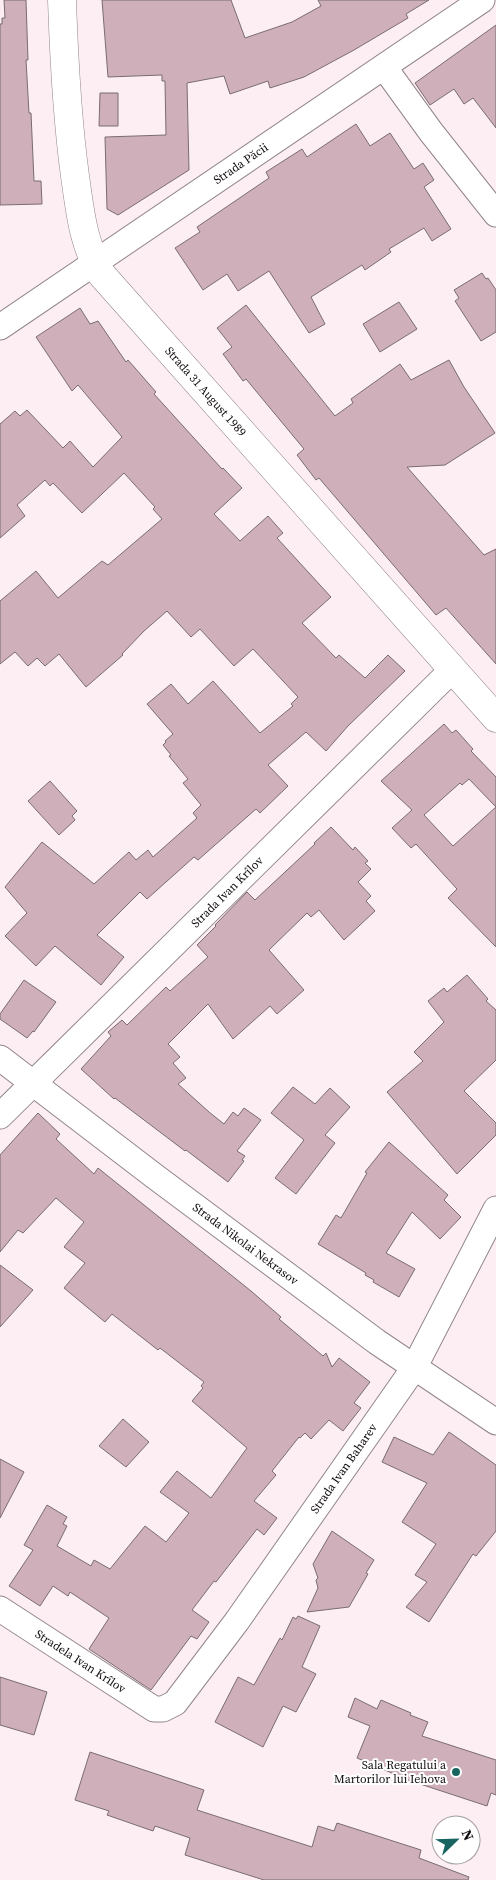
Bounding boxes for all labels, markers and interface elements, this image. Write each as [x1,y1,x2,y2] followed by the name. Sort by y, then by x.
[210,139,272,188] street label: Strada Păcii
[161,343,250,440] street label: Strada 31 August 1989
[187,853,267,931] street label: Strada Ivan Krîlov
[189,1199,302,1289] street label: Strada Nikolai Nekrasov
[307,1420,381,1517] street label: Strada Ivan Baharev
[32,1626,129,1697] street label: Stradela Ivan Krîlov
[334,1757,447,1787] place label: Sala Regatului a Martorilor lui Iehova
[450,1766,462,1778] marker: Sala Regatului a Martorilor lui Iehova
[431,1815,481,1865] north arrow
[457,1826,479,1844] text: N

